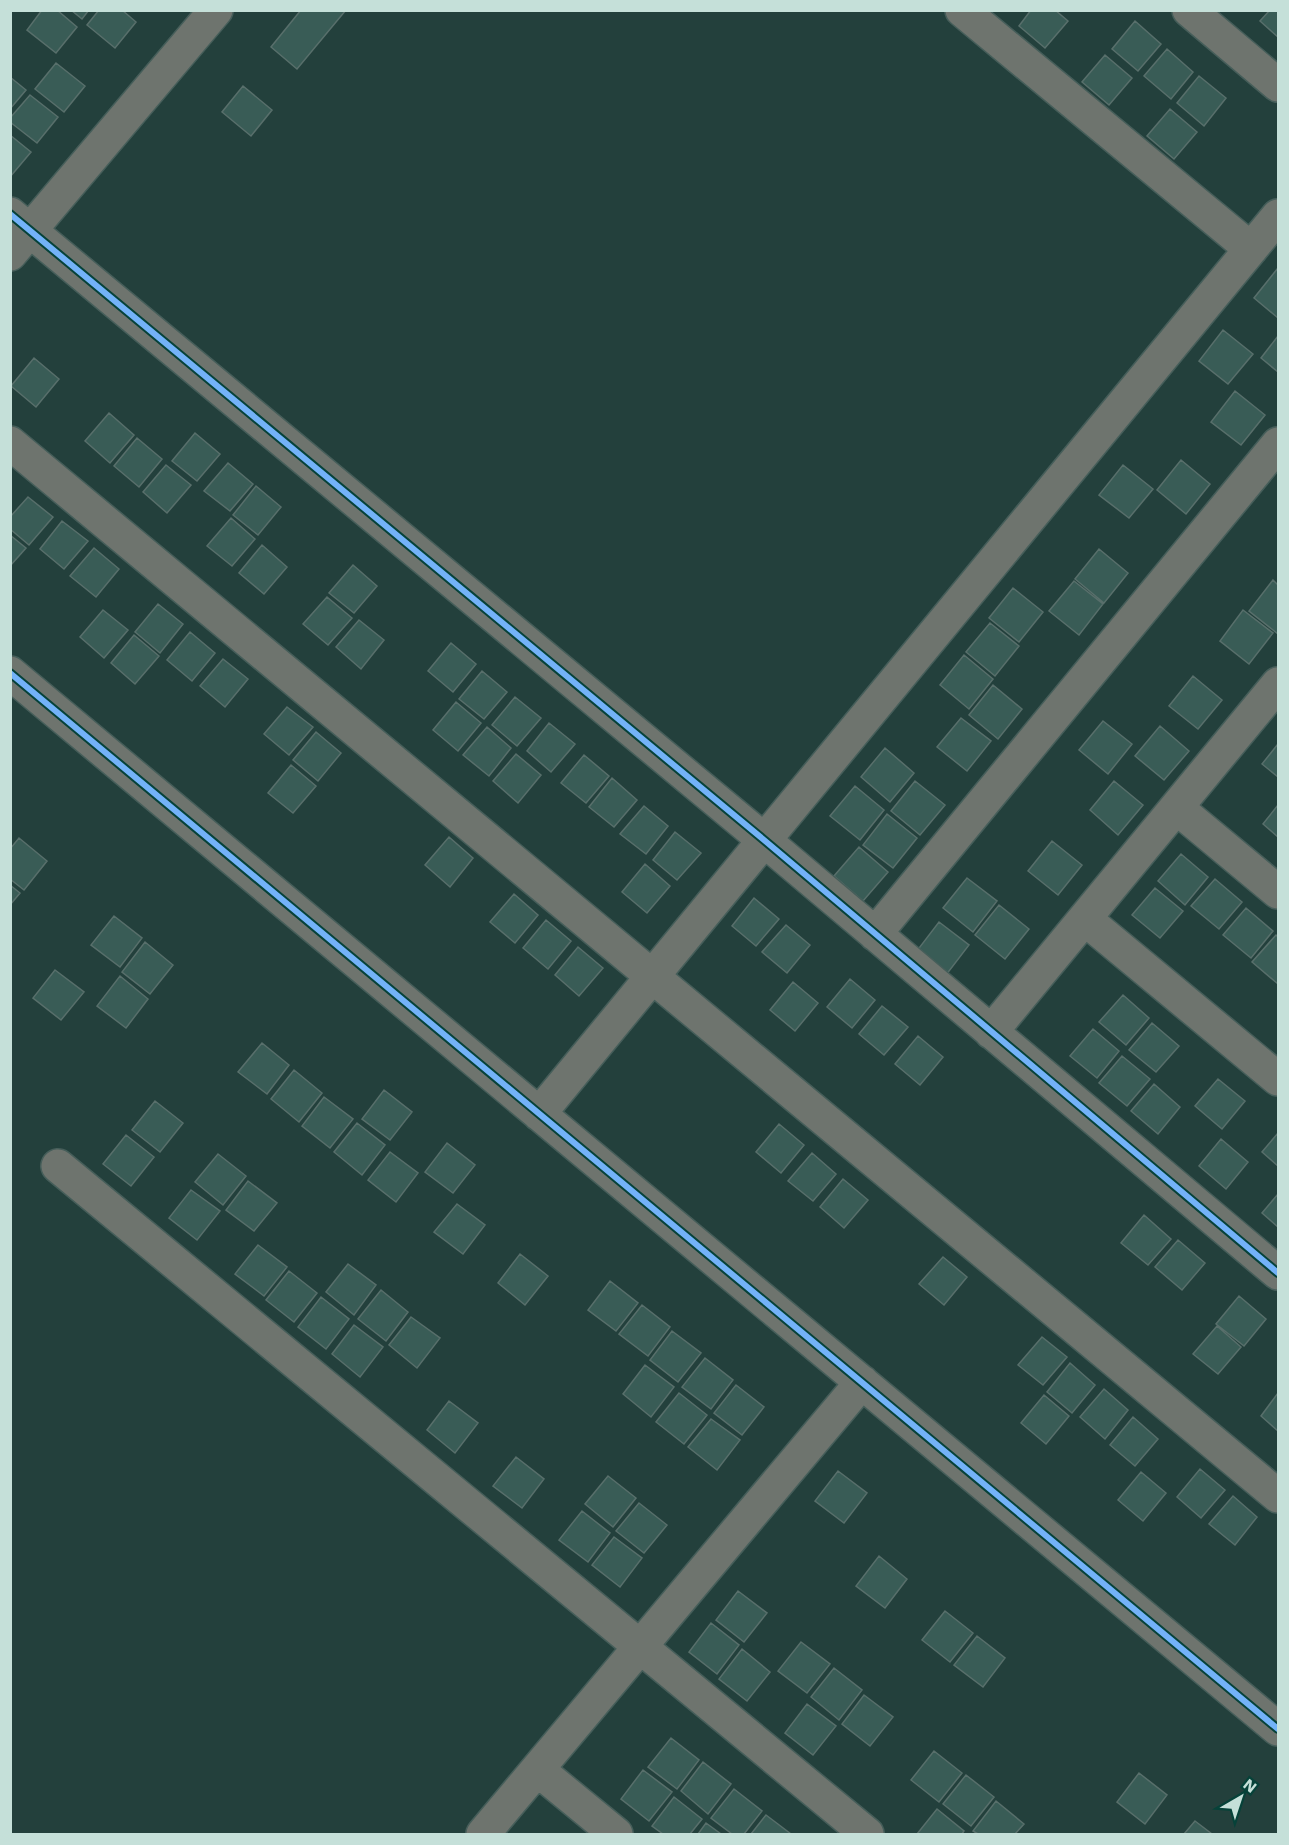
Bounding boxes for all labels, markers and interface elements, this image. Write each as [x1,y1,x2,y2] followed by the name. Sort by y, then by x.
[1211,1767,1271,1827] north arrow
[1240,1775,1261,1797] text: N

